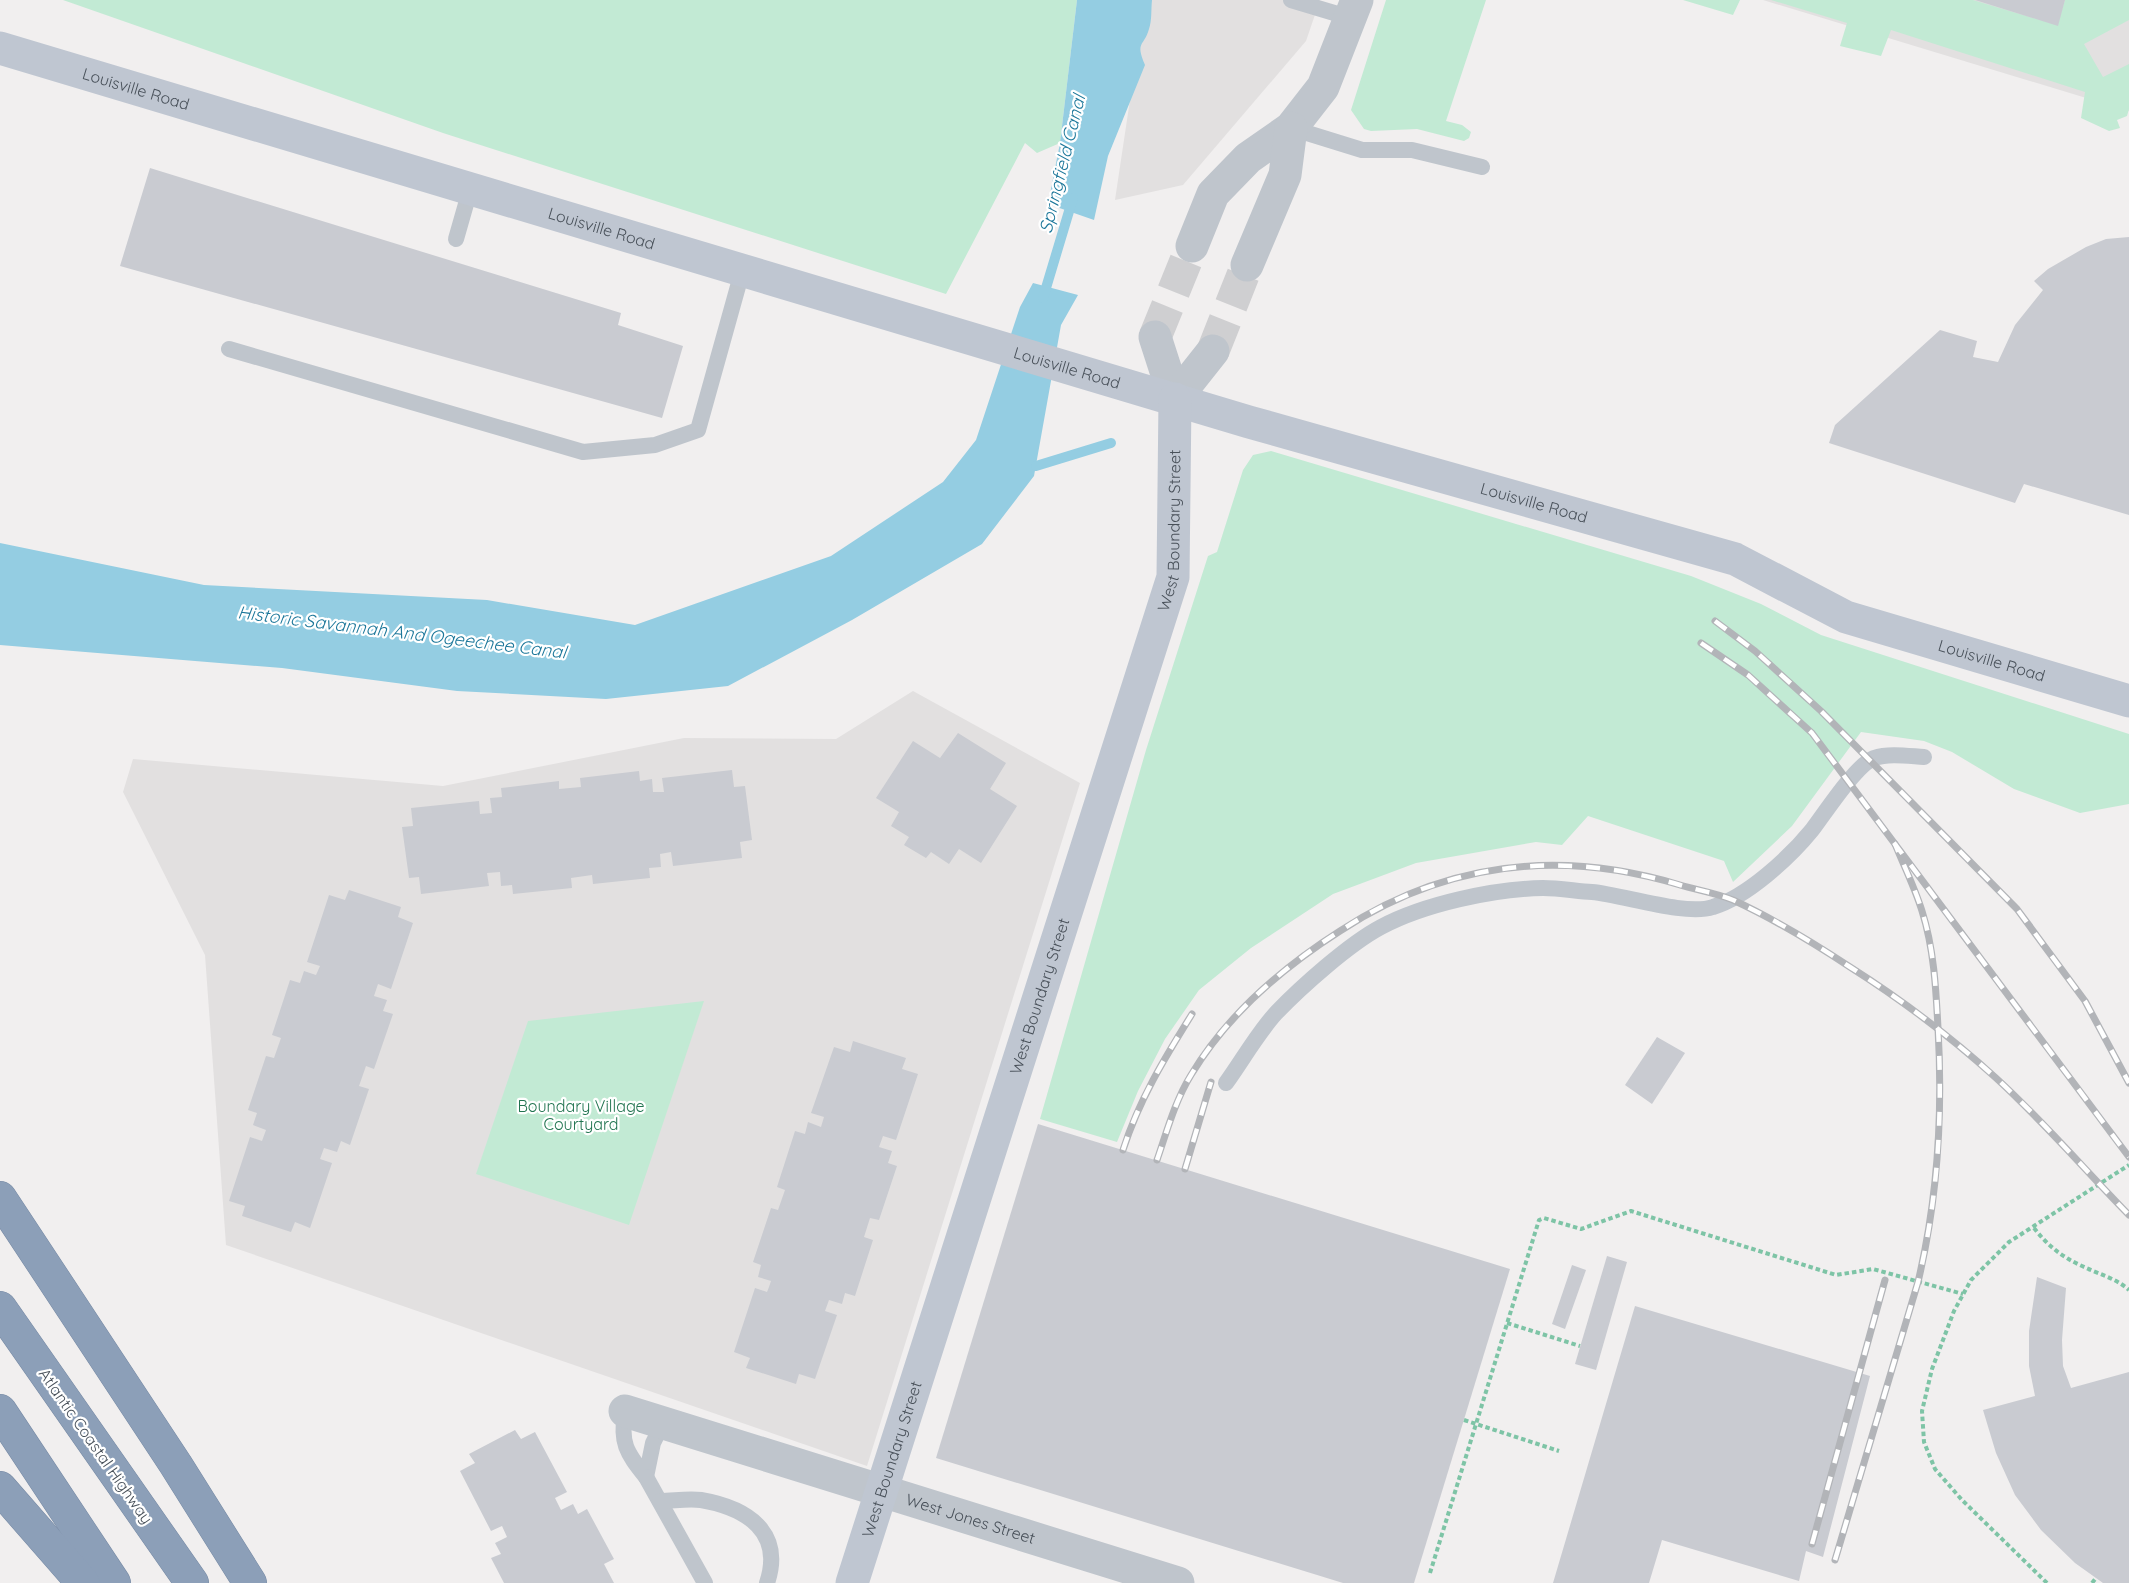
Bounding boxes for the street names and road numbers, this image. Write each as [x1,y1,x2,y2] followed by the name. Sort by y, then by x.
[80,63,192,114] street label: Louisville Road
[546,203,657,254] street label: Louisville Road
[1011,342,1123,393] street label: Louisville Road
[1153,449,1184,614] street label: West Boundary Street
[1478,478,1590,527] street label: Louisville Road
[1936,635,2048,686] street label: Louisville Road
[1005,916,1074,1077] street label: West Boundary Street
[35,1364,157,1528] street label: Atlantic Coastal Highway
[857,1379,926,1540] street label: West Boundary Street
[904,1489,1038,1548] street label: West Jones Street

